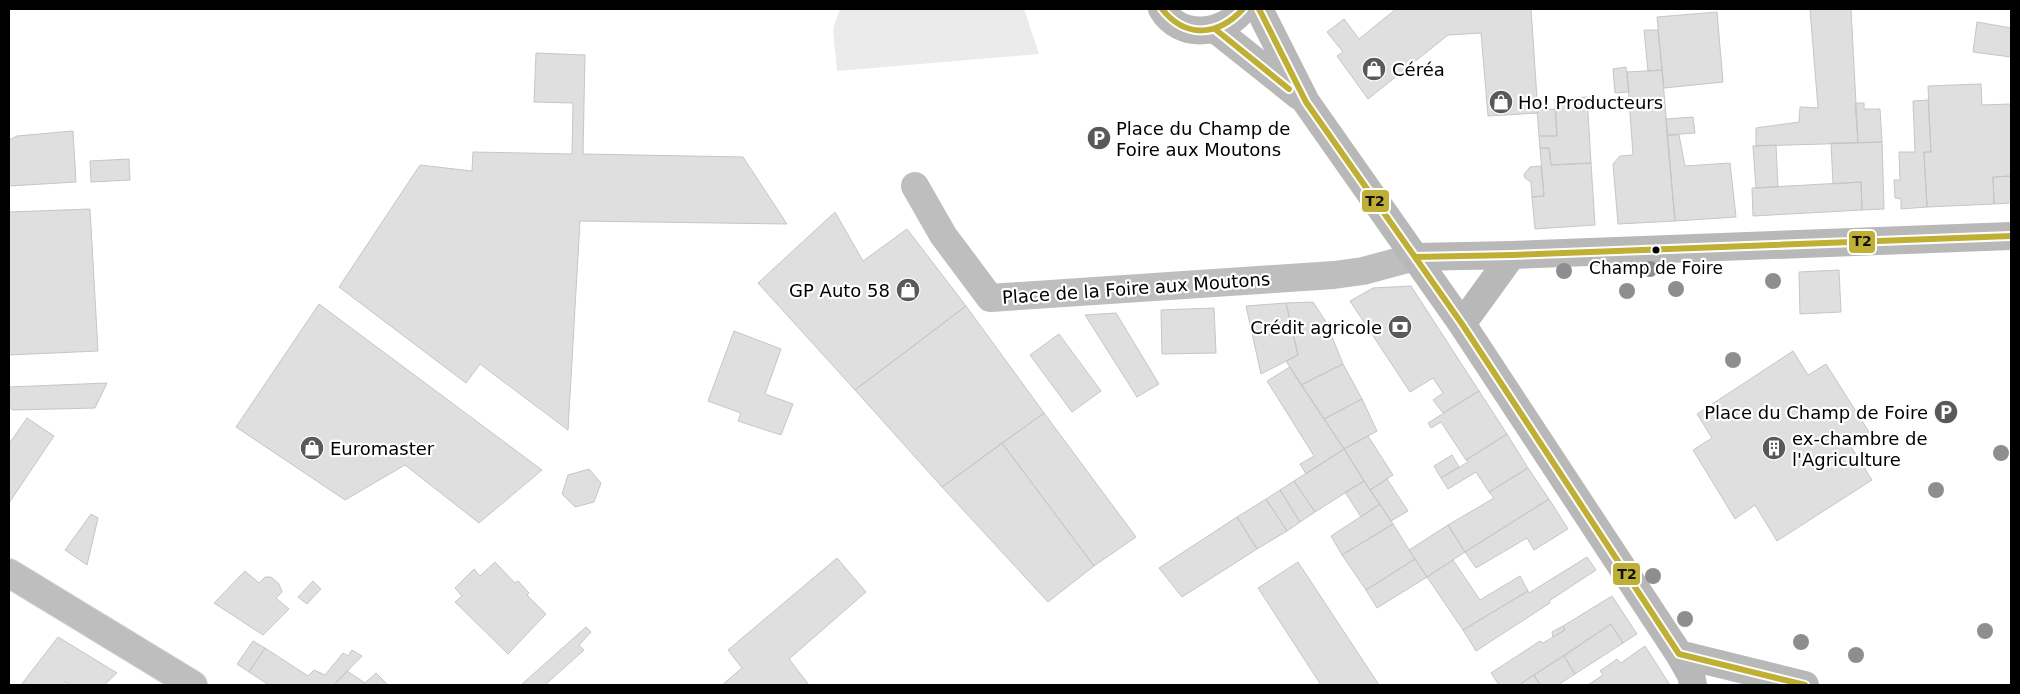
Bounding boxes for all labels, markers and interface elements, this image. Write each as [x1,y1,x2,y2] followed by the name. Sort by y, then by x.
[1361,56,1387,82] shop icon: Céréa
[1392,59,1445,80] place label: Céréa
[1488,89,1514,115] shop icon: Ho! Producteurs
[1518,92,1663,113] place label: Ho! Producteurs
[1116,118,1290,160] place label: Place du Champ de Foire aux Moutons
[1086,125,1112,151] parking icon: Place du Champ de Foire aux Moutons
[1361,189,1390,213] line badge: T2
[1365,193,1385,209] text: T2
[1848,230,1876,254] line badge: T2
[1852,233,1872,249] text: T2
[1651,245,1661,255] marker: Champ de Foire
[1589,258,1723,278] place label: Champ de Foire
[1001,268,1271,308] street label: Place de la Foire aux Moutons
[895,277,921,303] shop icon: GP Auto 58
[789,280,890,301] place label: GP Auto 58
[1387,314,1413,340] bank icon: Crédit agricole
[1250,317,1382,338] place label: Crédit agricole
[1933,399,1959,425] parking icon: Place du Champ de Foire
[1704,402,1928,423] place label: Place du Champ de Foire
[1792,428,1928,470] place label: ex-chambre de l'Agriculture
[299,435,325,461] shop icon: Euromaster
[1761,435,1787,461] building icon: ex-chambre de l'Agriculture
[330,438,435,459] place label: Euromaster
[1612,562,1641,586] line badge: T2
[1617,566,1637,582] text: T2

